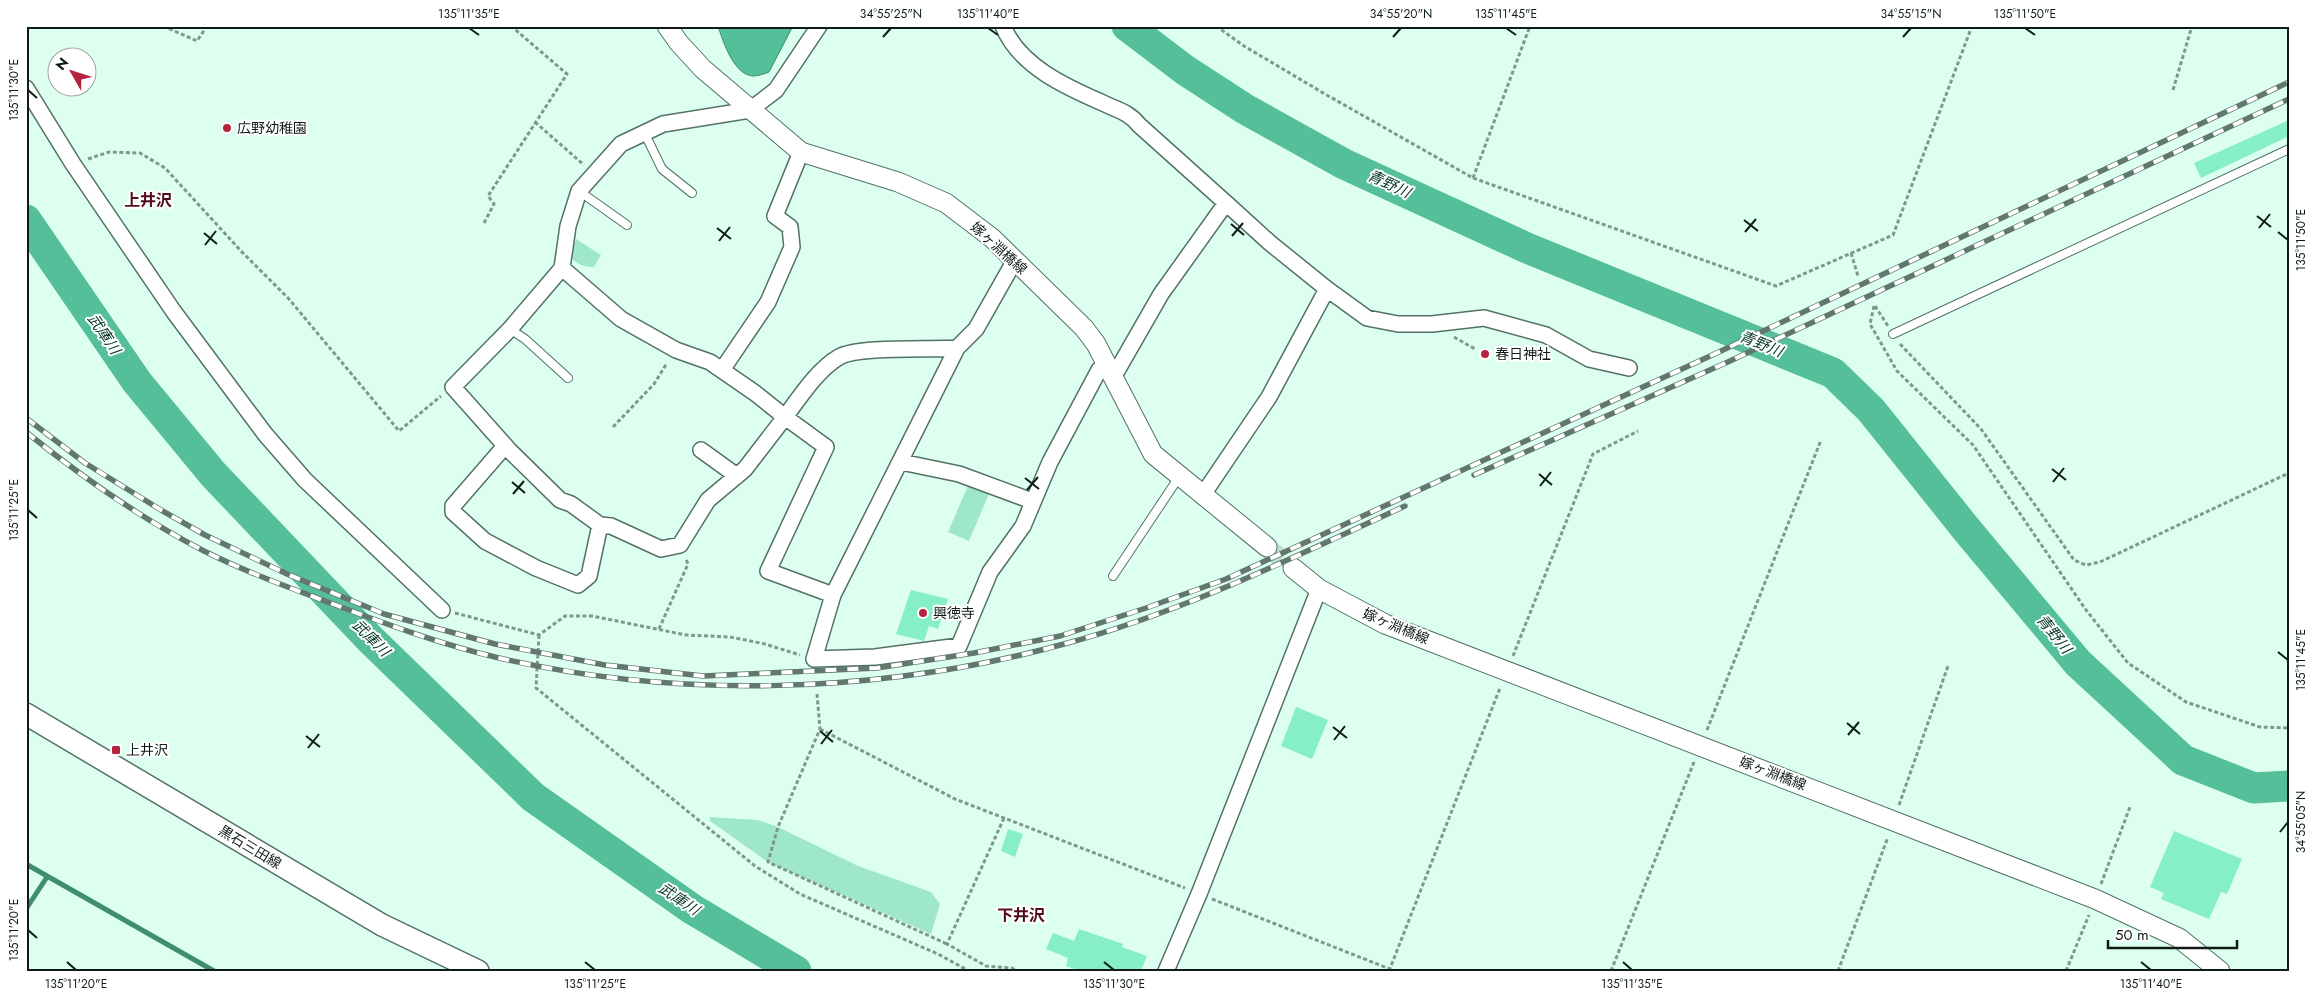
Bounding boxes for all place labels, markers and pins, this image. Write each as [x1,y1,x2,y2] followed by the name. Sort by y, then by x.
[237,118,307,138] place label: 広野幼稚園
[221,122,233,134] marker: 広野幼稚園
[1495,344,1551,364] place label: 春日神社
[1479,348,1491,360] marker: 春日神社
[933,603,975,623] place label: 興徳寺
[917,607,929,619] marker: 興徳寺
[126,740,168,760] place label: 上井沢
[110,744,122,756] marker: 上井沢

